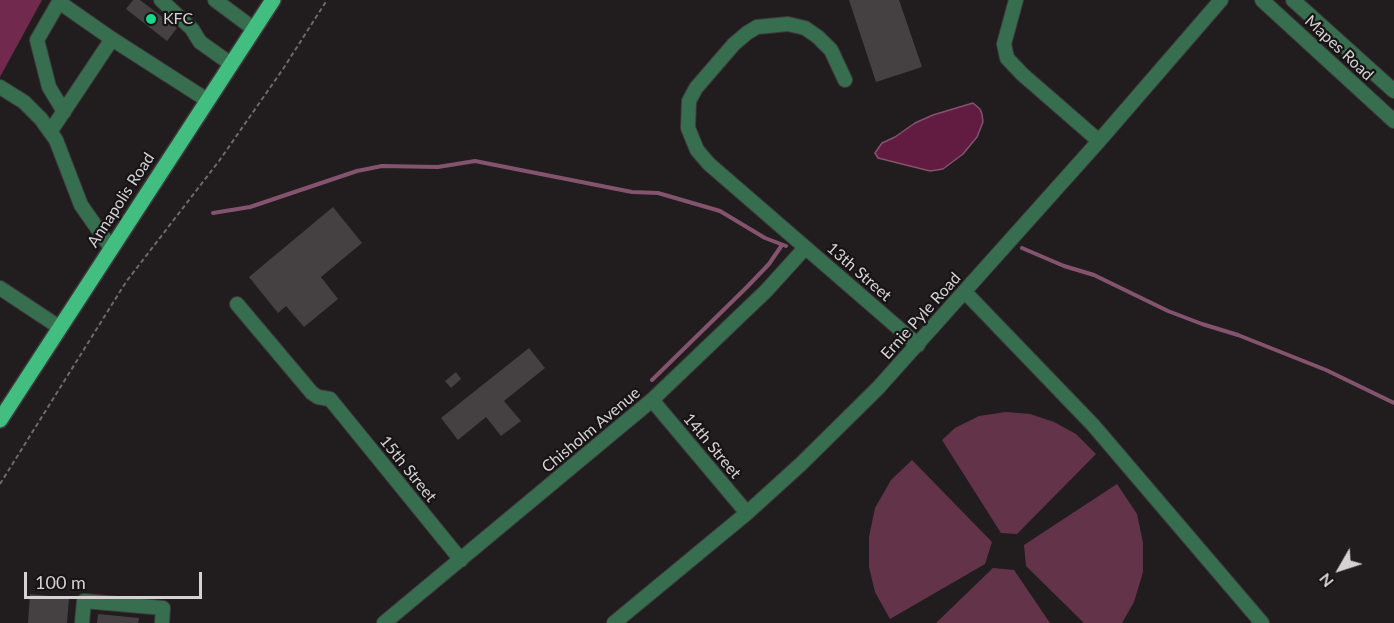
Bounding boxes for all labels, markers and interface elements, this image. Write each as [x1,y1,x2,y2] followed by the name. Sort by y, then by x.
[163,9,193,29] place label: KFC
[1301,11,1377,85] street label: Mapes Road
[144,12,158,26] marker: KFC
[83,149,159,251] street label: Annapolis Road
[823,239,895,305] street label: 13th Street
[877,269,965,363] street label: Ernie Pyle Road
[538,383,644,477] street label: Chisholm Avenue
[679,409,745,483] street label: 14th Street
[376,432,440,506] street label: 15th Street
[1310,539,1370,599] north arrow
[27,560,206,598] scale bar
[1314,570,1337,591] text: N
[35,571,86,593] text: 100 m

